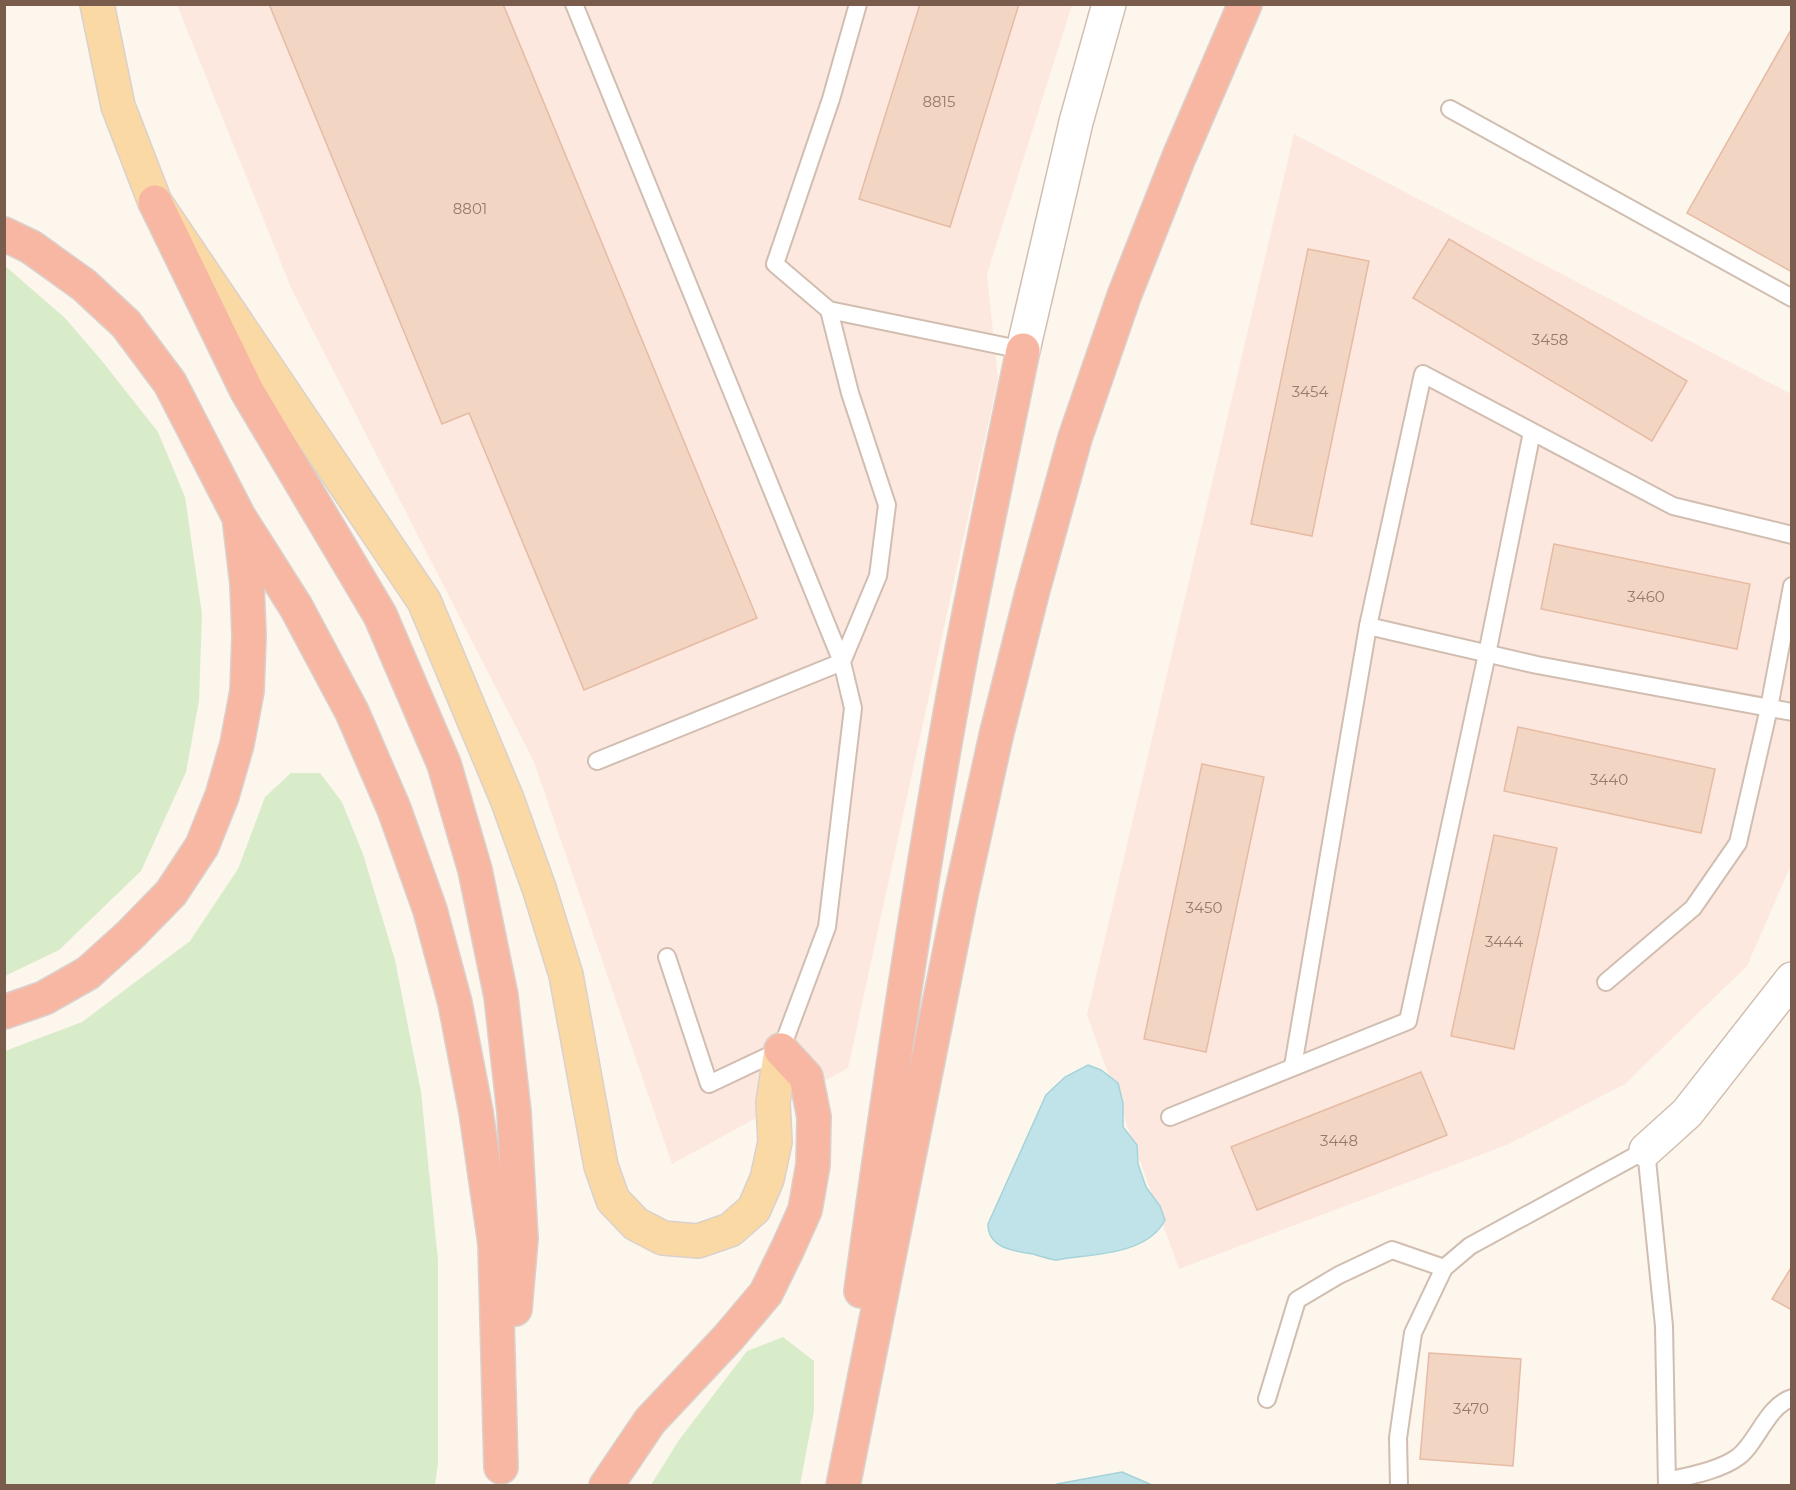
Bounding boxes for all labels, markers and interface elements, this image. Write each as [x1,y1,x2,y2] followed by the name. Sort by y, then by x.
[922,92,956,111] house number: 8815
[453,199,487,218] house number: 8801
[1532,330,1568,349] house number: 3458
[1292,382,1328,401] house number: 3454
[1627,587,1665,606] house number: 3460
[1590,770,1628,789] house number: 3440
[1186,898,1222,917] house number: 3450
[1485,932,1523,951] house number: 3444
[1320,1131,1358,1150] house number: 3448
[1453,1399,1489,1418] house number: 3470

